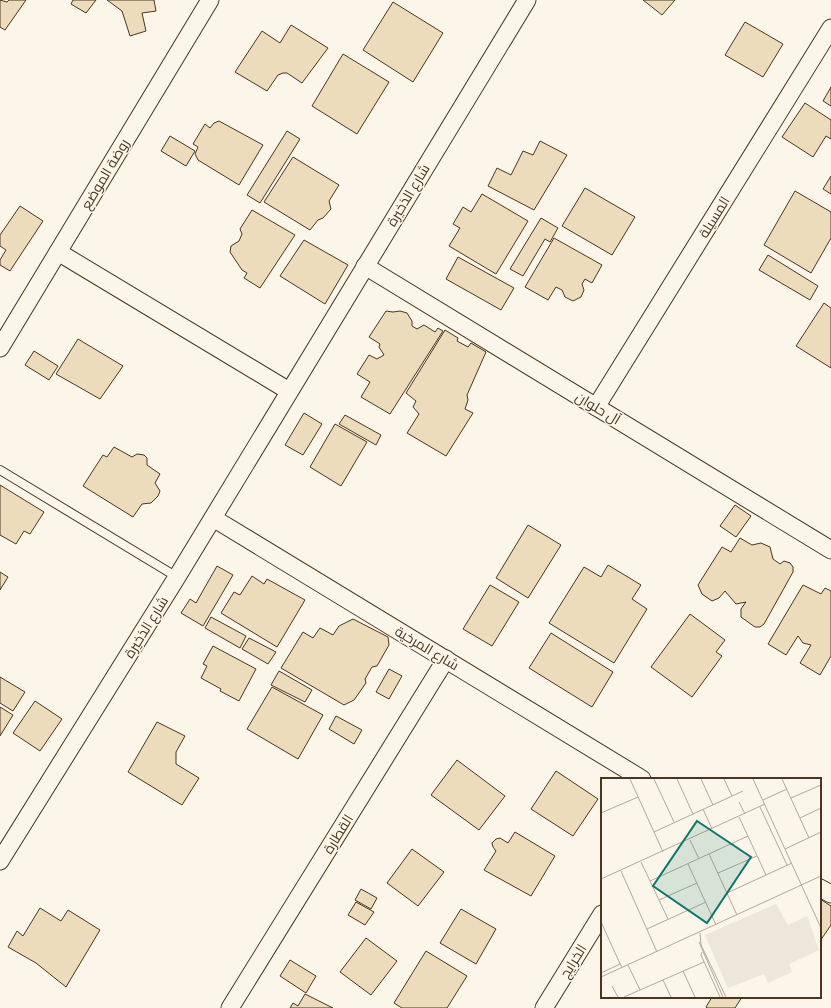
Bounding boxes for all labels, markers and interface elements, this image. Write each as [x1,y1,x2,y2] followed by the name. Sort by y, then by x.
[77,135,133,213] street label: روضة الموضع
[382,161,434,229] street label: شارع الذخيرة
[694,193,733,241] street label: المسيلة
[572,388,624,429] street label: آل حلوان
[120,593,172,661] street label: شارع الذخيرة
[392,622,462,674] street label: شارع المرخية
[601,778,821,998] inset map
[319,811,356,856] street label: القطارة
[556,941,590,981] street label: الخرايج

